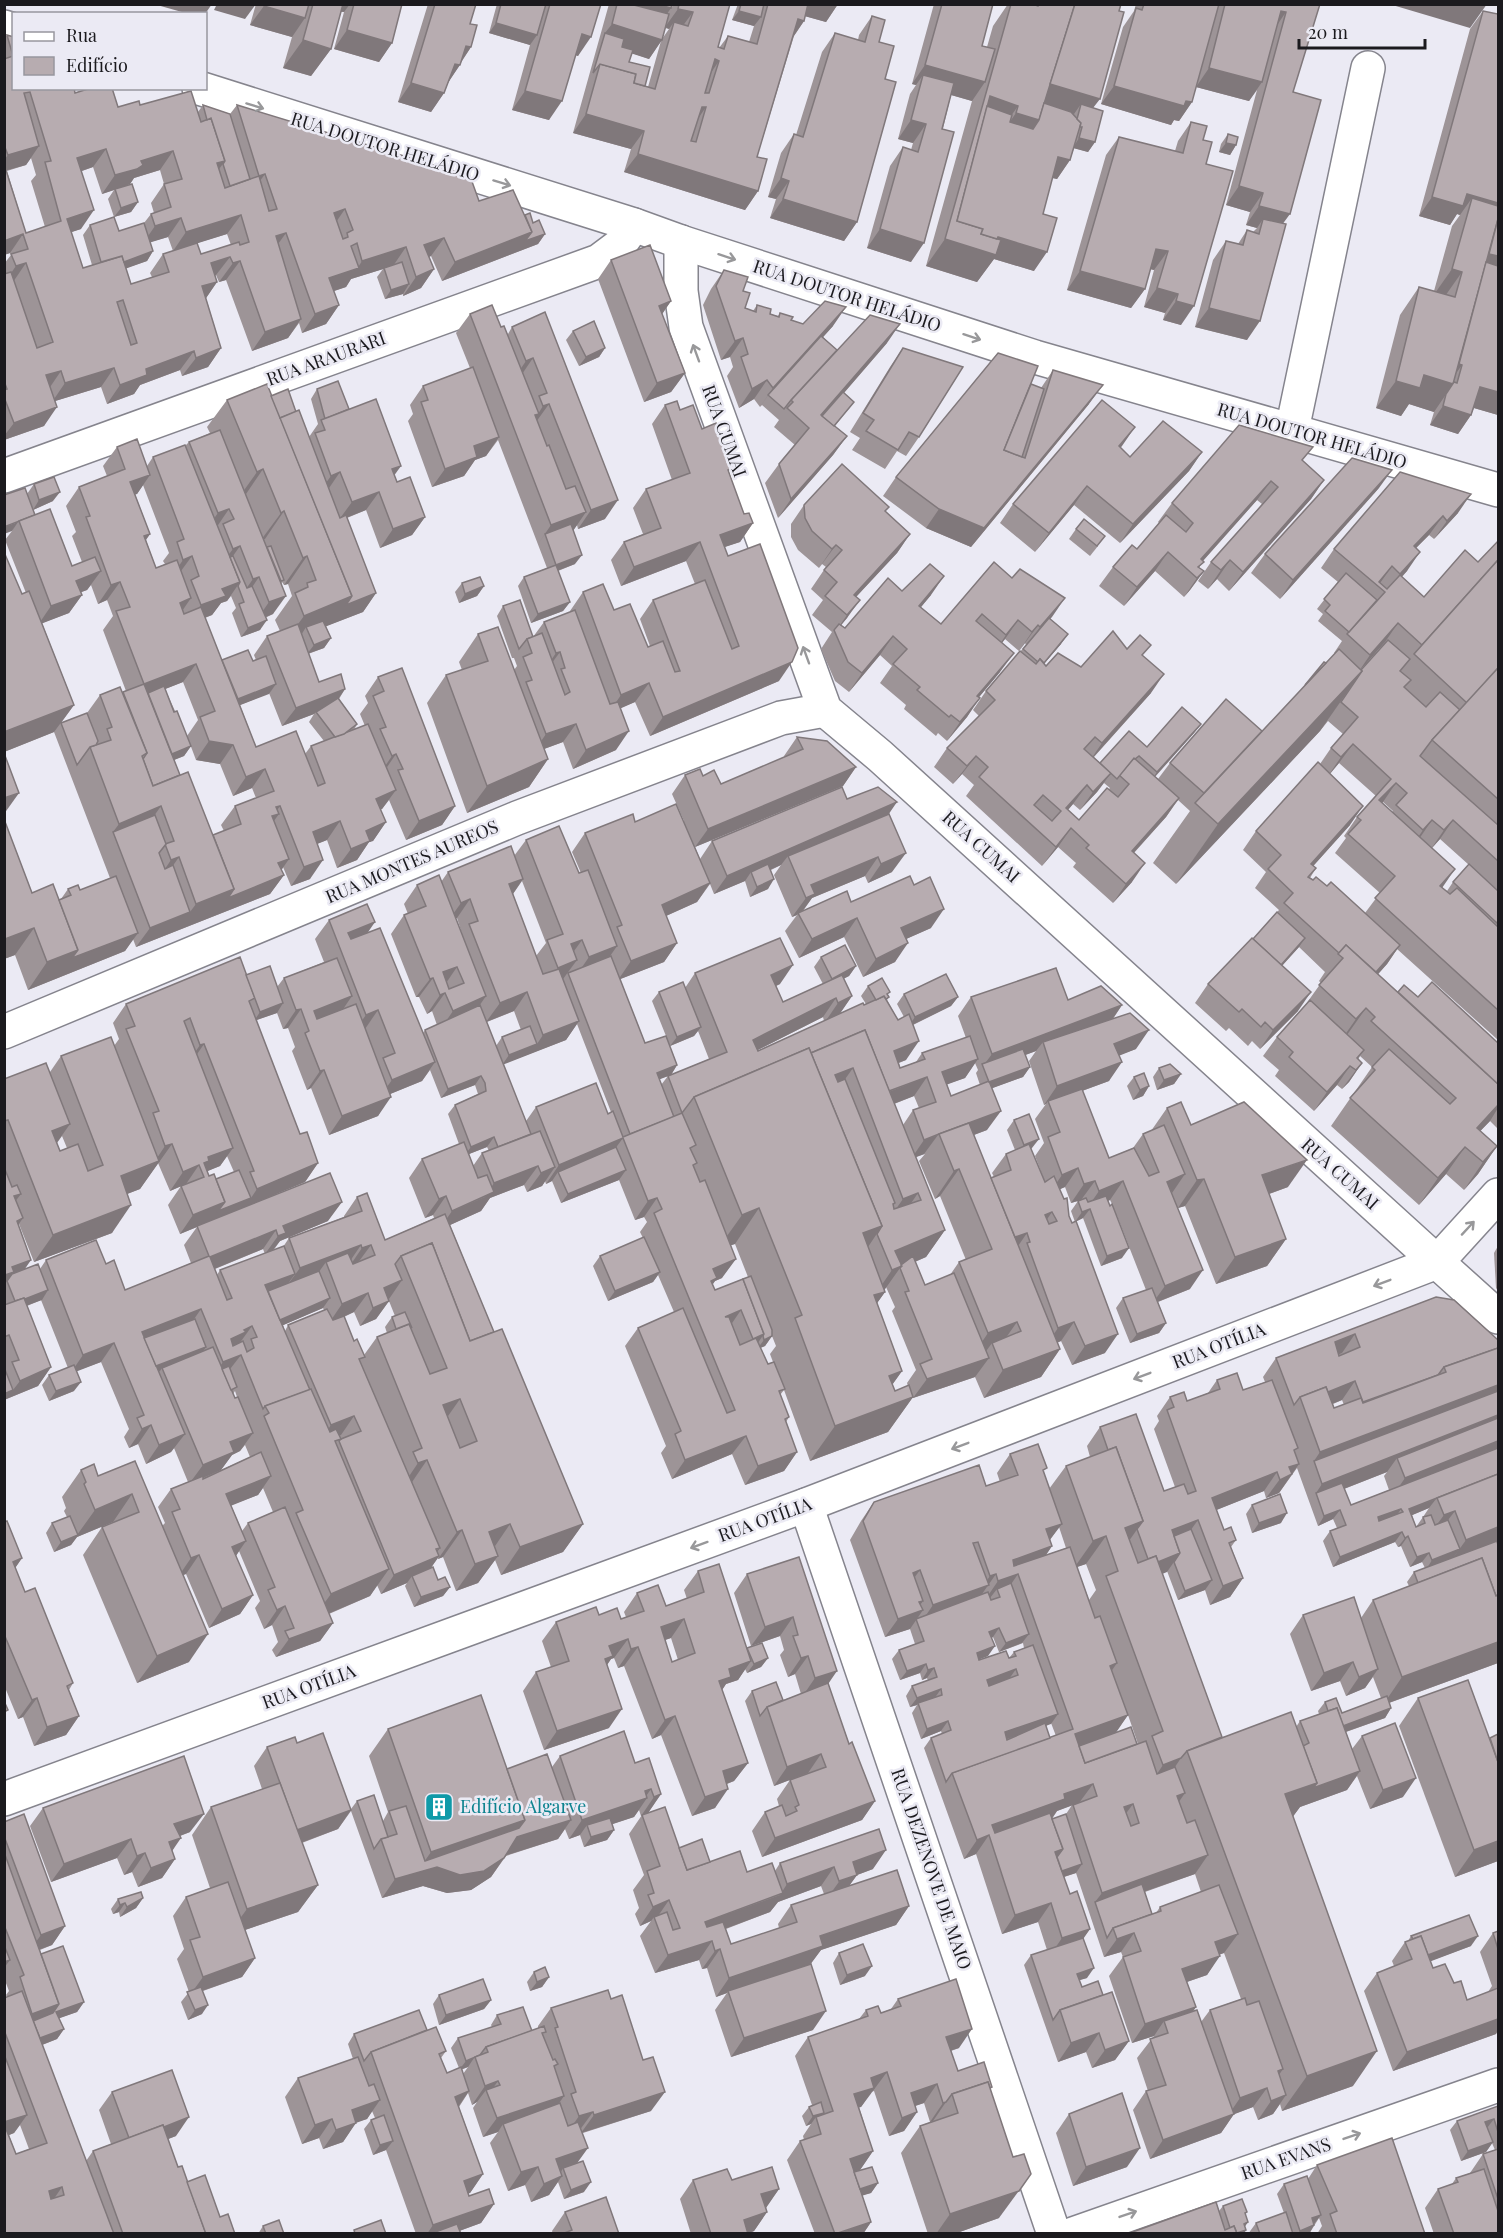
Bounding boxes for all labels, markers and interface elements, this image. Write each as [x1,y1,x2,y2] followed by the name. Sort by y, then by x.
[12,12,207,90] legend
[1299,12,1425,50] scale bar
[1308,20,1348,44] text: 20 m
[66,23,97,47] text: Rua
[66,53,128,77] text: Edifício
[245,101,264,112] one-way arrow
[288,106,483,186] street label: RUA DOUTOR HELÁDIO
[492,178,511,189] one-way arrow
[717,252,736,263] one-way arrow
[750,253,944,337] street label: RUA DOUTOR HELÁDIO
[263,325,389,391] street label: RUA ARAURARI
[962,332,981,343] one-way arrow
[690,344,701,363] one-way arrow
[697,381,753,480] street label: RUA CUMAI
[1215,396,1410,474] street label: RUA DOUTOR HELÁDIO
[799,646,810,665] one-way arrow
[938,805,1026,887] street label: RUA CUMAI
[321,814,502,908] street label: RUA MONTES AUREOS
[1297,1132,1385,1214] street label: RUA CUMAI
[1461,1221,1475,1236] one-way arrow
[1374,1278,1392,1289] one-way arrow
[1169,1316,1269,1374] street label: RUA OTÍLIA
[1133,1371,1152,1382] one-way arrow
[951,1441,970,1452] one-way arrow
[715,1491,815,1547] street label: RUA OTÍLIA
[690,1540,709,1551] one-way arrow
[259,1658,359,1714] street label: RUA OTÍLIA
[886,1765,978,1972] street label: RUA DEZENOVE DE MAIO
[423,1791,455,1823] building icon: Edifício Algarve
[460,1794,586,1818] place label: Edifício Algarve
[1342,2130,1361,2141] one-way arrow
[1237,2131,1334,2185] street label: RUA EVANS
[1118,2208,1137,2219] one-way arrow

